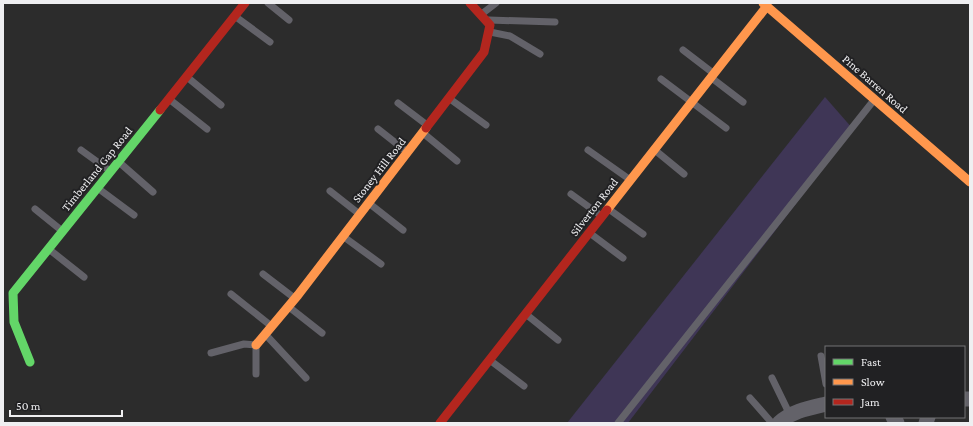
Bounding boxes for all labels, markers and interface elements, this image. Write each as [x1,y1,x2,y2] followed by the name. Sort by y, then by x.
[840,52,911,117] street label: Pine Barren Road
[59,123,136,214] street label: Timberland Gap Road
[349,134,409,205] street label: Stoney Hill Road
[567,175,621,239] street label: Silverton Road
[825,346,965,418] legend
[861,355,882,369] text: Fast
[861,375,885,389] text: Slow
[10,392,122,418] scale bar
[860,395,880,409] text: Jam
[16,399,41,413] text: 50 m

